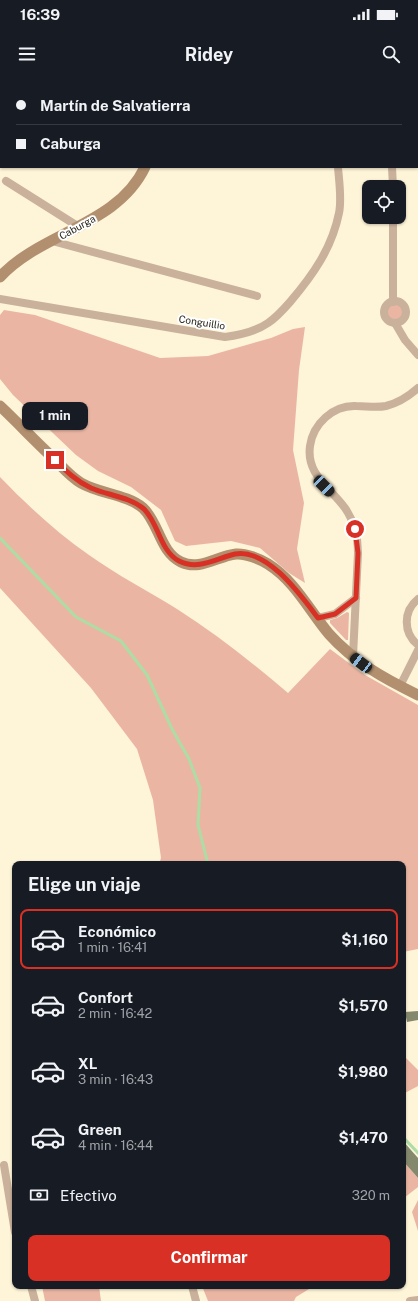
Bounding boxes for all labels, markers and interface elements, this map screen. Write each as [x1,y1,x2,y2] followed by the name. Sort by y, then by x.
[20,6,60,23] text: 16:39
[16,43,38,65] icon: menu
[380,43,402,65] icon: search
[185,44,233,65] text: Ridey
[40,97,191,114] text: Martín de Salvatierra
[40,135,101,152] text: Caburga
[362,180,406,224] map controls
[362,180,406,224] button: locate
[57,212,97,242] street label: Caburga
[178,312,226,332] street label: Conguillio
[22,402,88,430] callout: 1 min
[39,408,71,423] text: 1 min
[46,451,64,469] route end
[311,473,337,499] car
[346,520,364,538] route start
[348,651,374,675] car
[28,874,141,895] text: Elige un viaje
[30,921,66,957] icon: car
[78,923,156,940] text: Económico
[341,931,388,948] text: $1,160
[78,940,147,955] text: 1 min · 16:41
[30,987,66,1023] icon: car
[78,989,133,1006] text: Confort
[338,997,388,1014] text: $1,570
[78,1006,152,1021] text: 2 min · 16:42
[30,1053,66,1089] icon: car
[78,1055,97,1072] text: XL
[338,1063,388,1080] text: $1,980
[78,1072,153,1087] text: 3 min · 16:43
[30,1119,66,1155] icon: car
[78,1121,122,1138] text: Green
[339,1129,388,1146] text: $1,470
[78,1138,153,1153] text: 4 min · 16:44
[28,1184,50,1206] icon: cash
[60,1187,117,1204] text: Efectivo
[352,1188,390,1203] text: 320 m
[28,1235,390,1281] button: Confirmar

